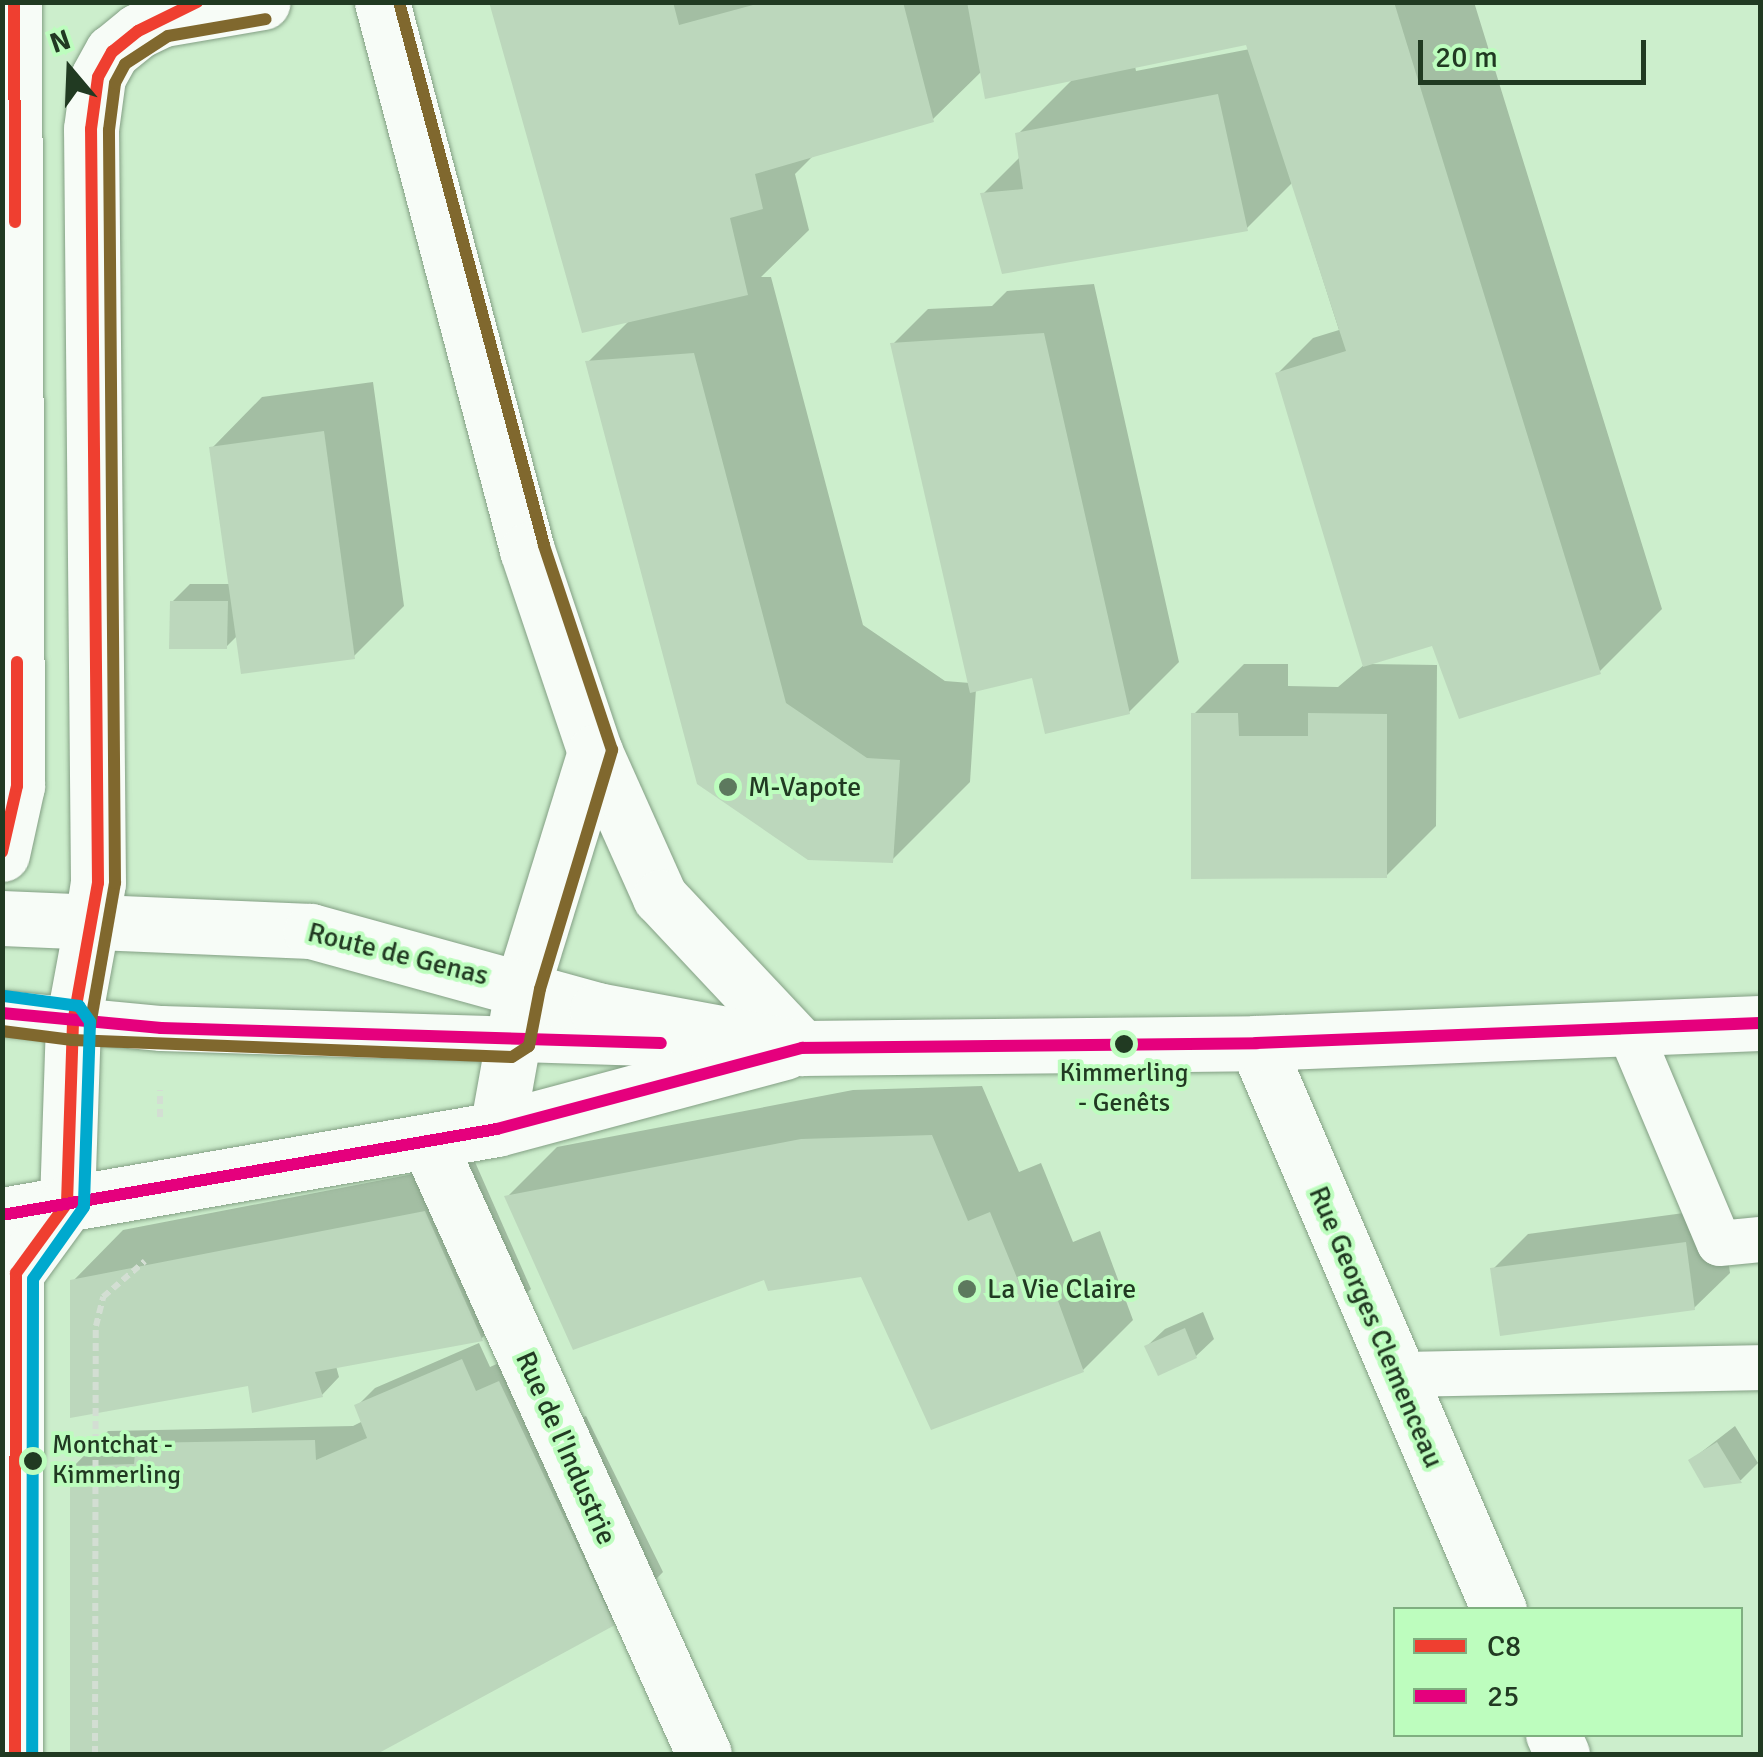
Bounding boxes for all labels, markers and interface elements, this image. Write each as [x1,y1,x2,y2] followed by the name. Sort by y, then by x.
[20,20,120,120] north arrow
[1423,20,1650,82] scale bar
[45,22,75,61] text: N
[1435,39,1498,76] text: 20 m
[748,770,861,804] place label: M-Vapote
[717,776,739,798] marker: M-Vapote
[304,915,492,993] street label: Route de Genas
[1114,1034,1134,1054] marker: Kimmerling - Genêts
[1059,1058,1189,1120] place label: Kimmerling - Genêts
[1301,1181,1451,1473] street label: Rue Georges Clemenceau
[987,1272,1136,1306] place label: La Vie Claire
[956,1278,978,1300] marker: La Vie Claire
[508,1346,624,1550] street label: Rue de l'Industrie
[52,1430,181,1492] place label: Montchat - Kimmerling
[23,1451,43,1471] marker: Montchat - Kimmerling
[1393,1607,1743,1737] legend
[1487,1628,1521,1665] text: C8
[1487,1678,1519,1715] text: 25

